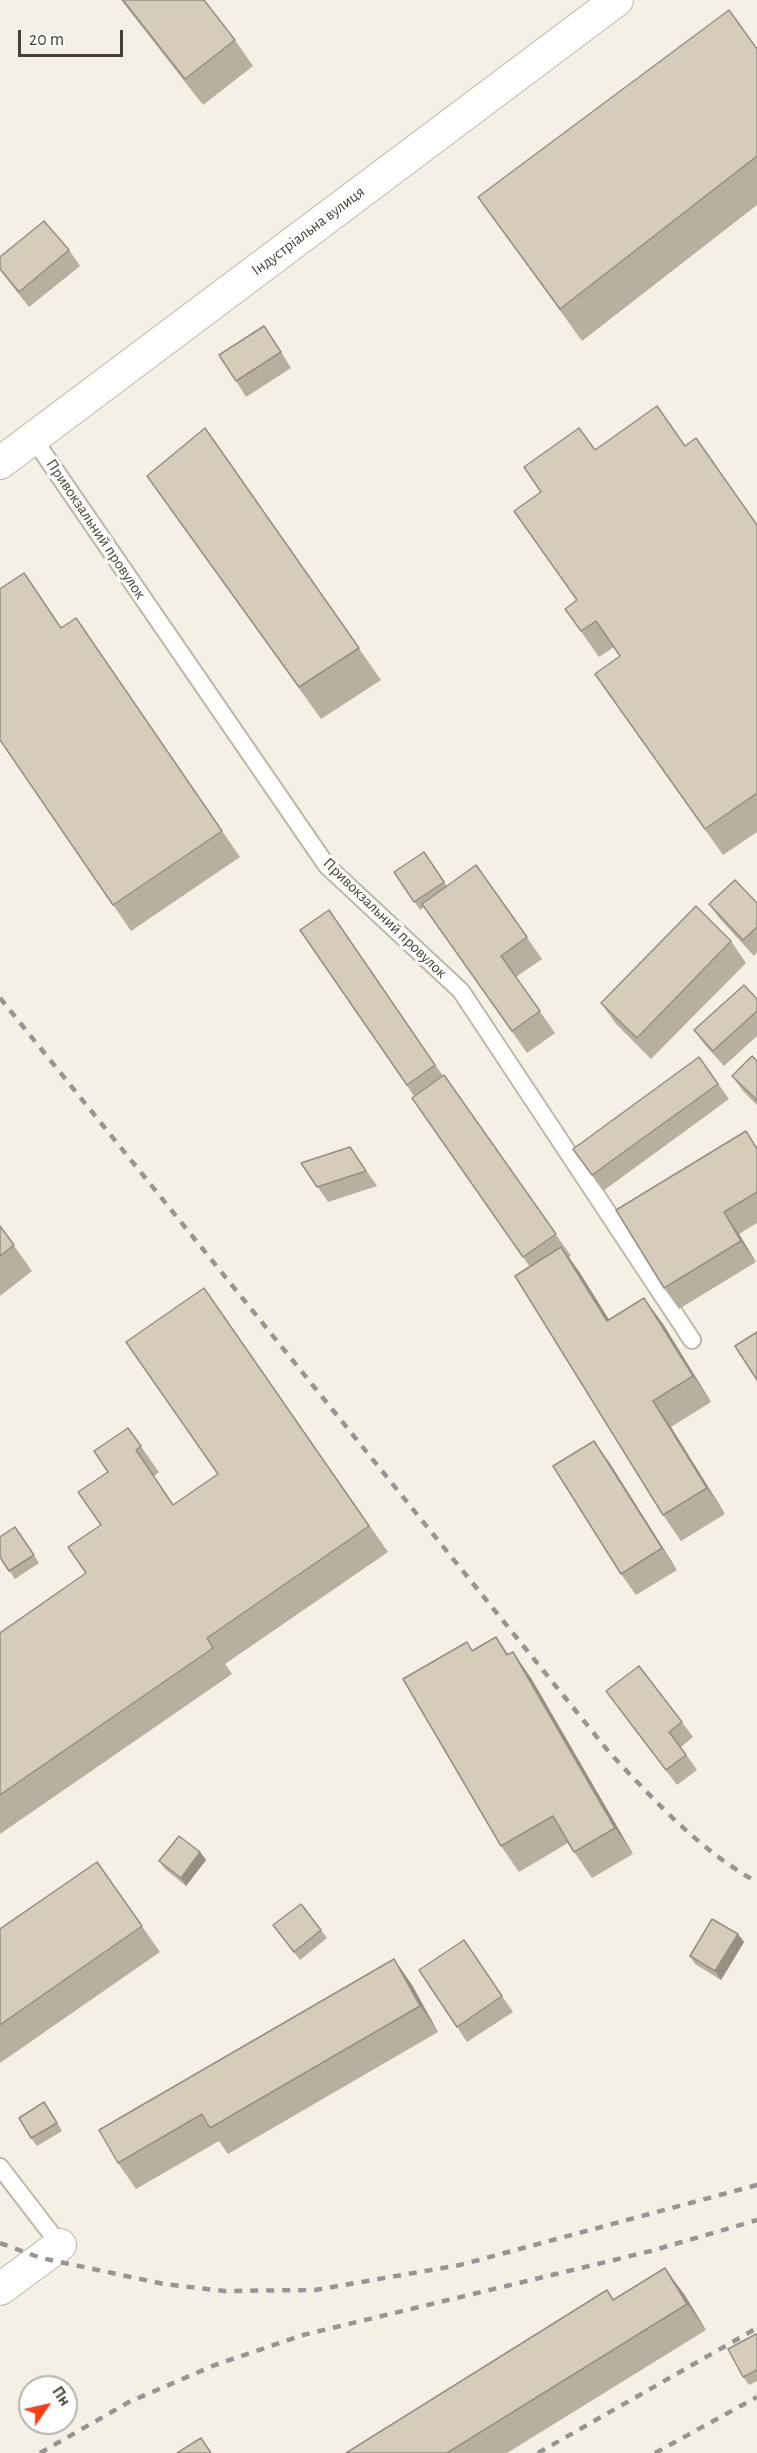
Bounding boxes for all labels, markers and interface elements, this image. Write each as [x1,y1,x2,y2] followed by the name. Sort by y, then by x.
[21,18,126,56] scale bar
[29,31,64,49] text: 20 m
[248,182,368,280] street label: Індустріальна вулиця
[42,455,150,603] street label: Привокзальний провулок
[319,854,451,982] street label: Привокзальний провулок
[18,2375,78,2435] north arrow
[49,2383,73,2409] text: Пн

